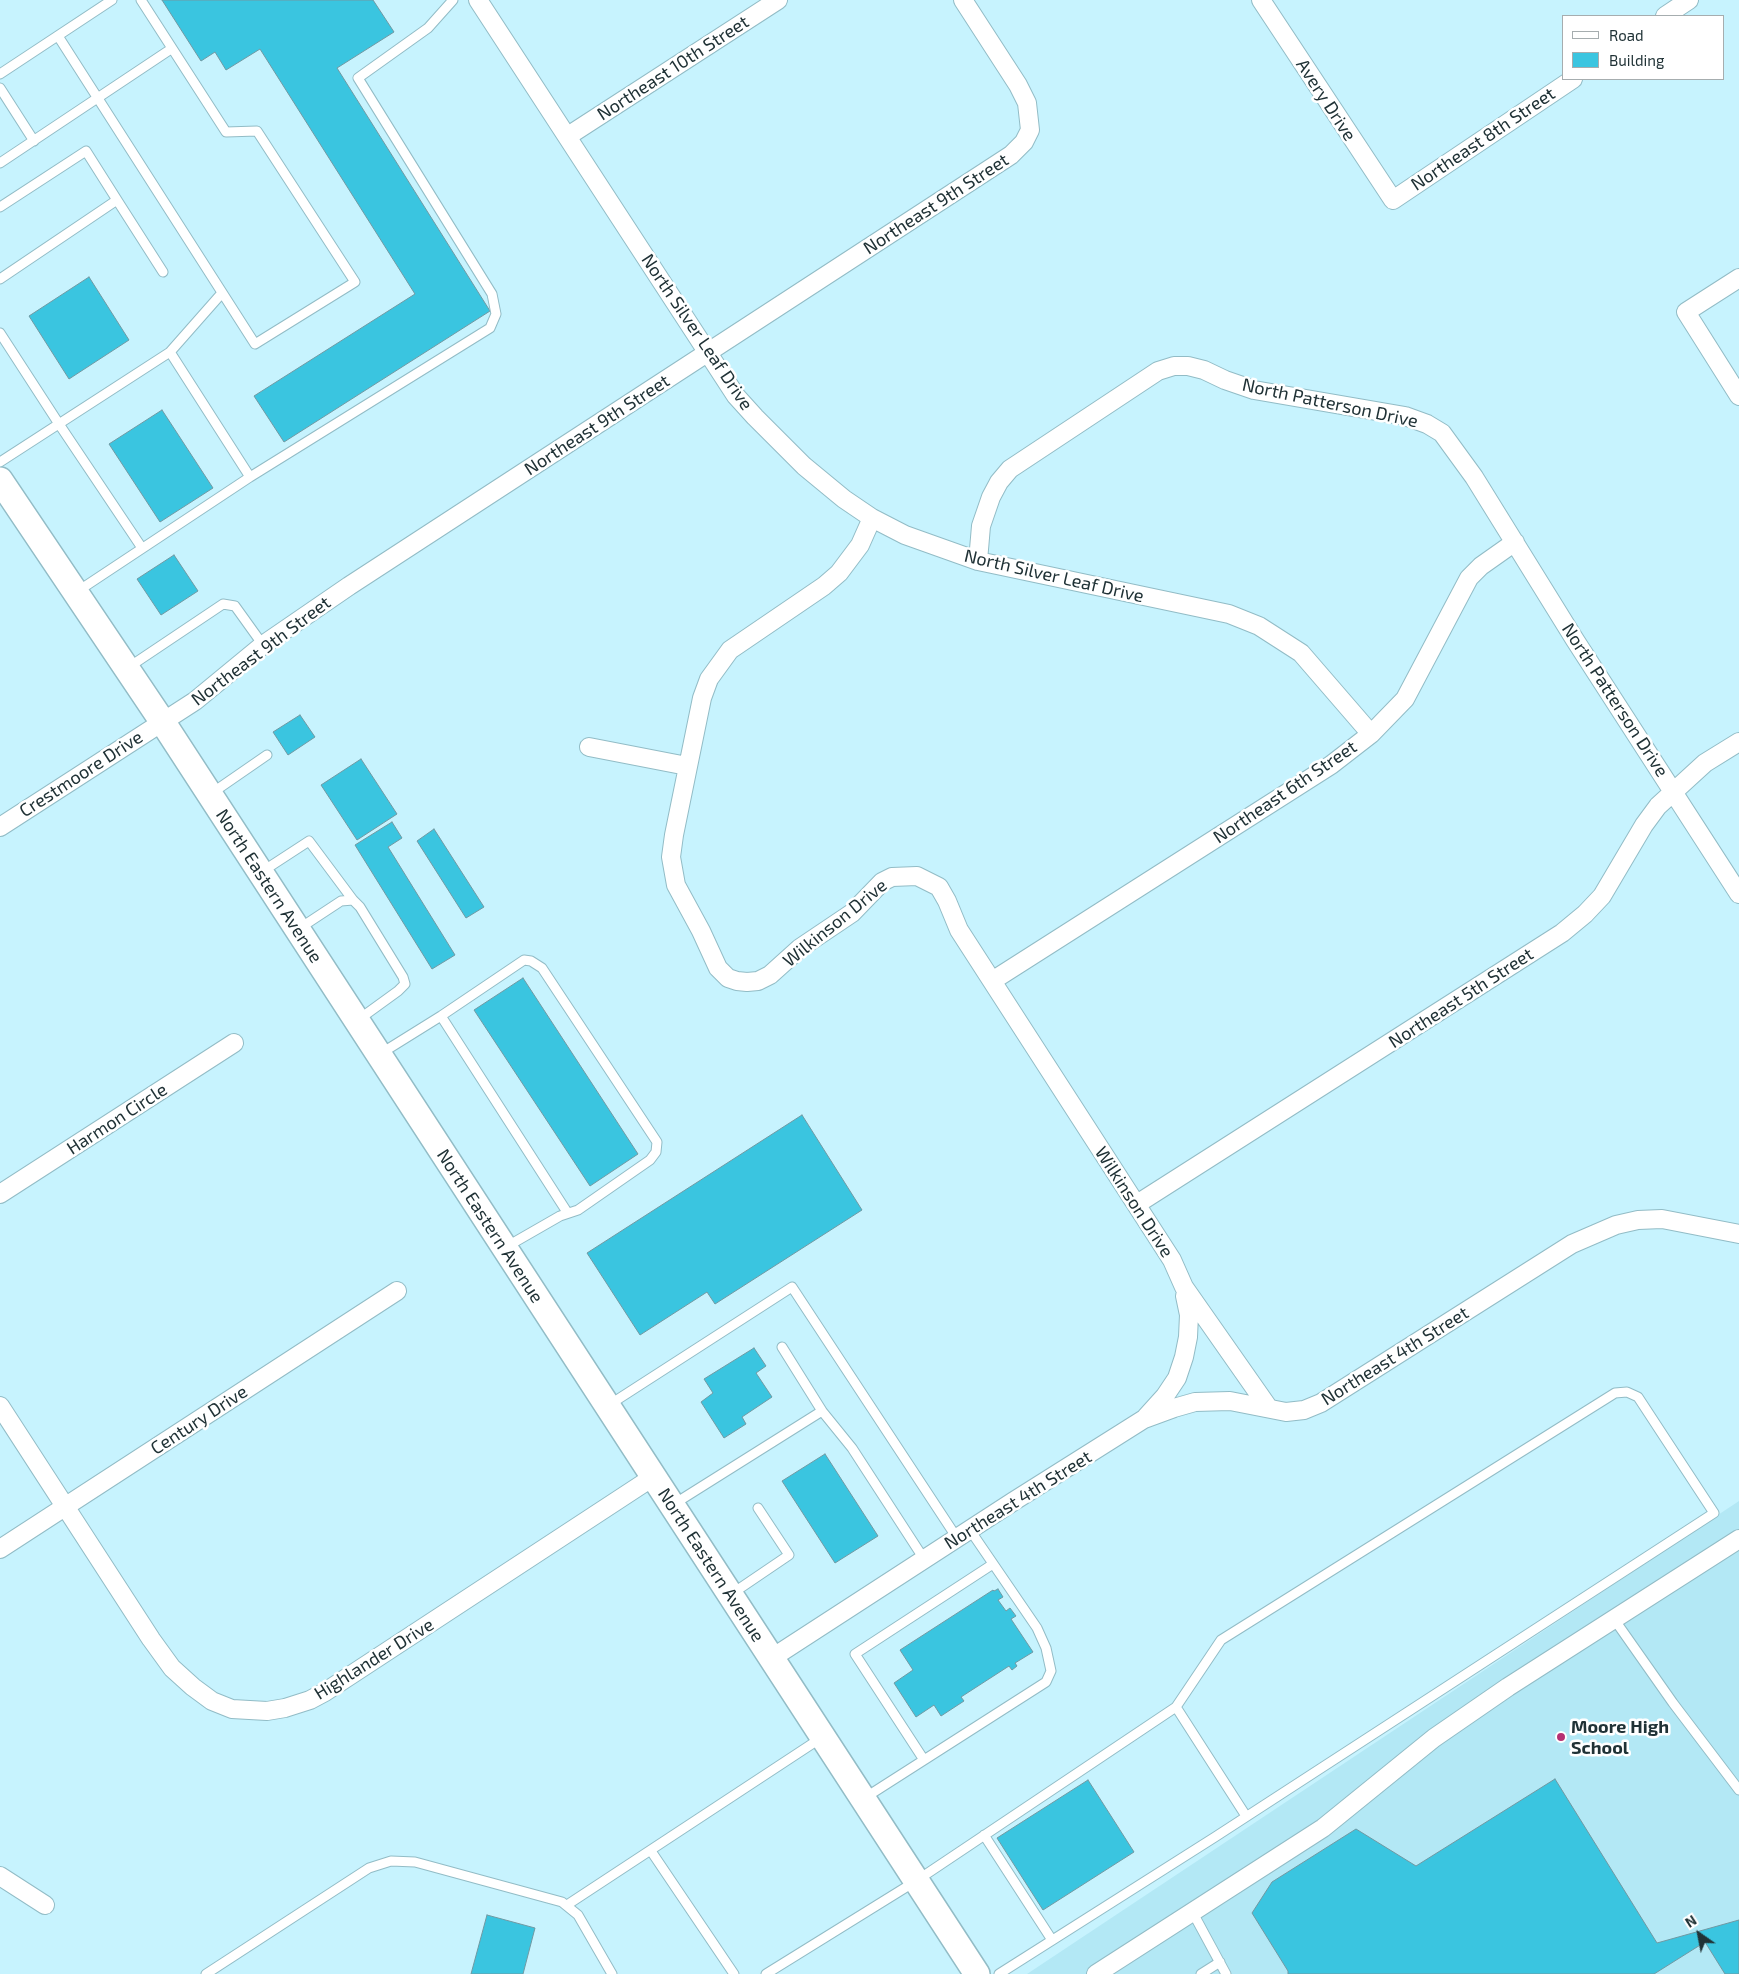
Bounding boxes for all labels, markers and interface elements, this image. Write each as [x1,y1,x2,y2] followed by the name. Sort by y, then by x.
[593,11,753,125] street label: Northeast 10th Street
[1562,15,1724,80] legend
[1609,26,1644,44] text: Road
[1609,51,1664,69] text: Building
[1292,55,1360,145] street label: Avery Drive
[1407,83,1559,195] street label: Northeast 8th Street
[859,149,1013,259] street label: Northeast 9th Street
[637,250,757,414] street label: North Silver Leaf Drive
[520,370,674,480] street label: Northeast 9th Street
[1240,374,1420,432] street label: North Patterson Drive
[962,545,1146,607] street label: North Silver Leaf Drive
[187,592,335,710] street label: Northeast 9th Street
[1557,619,1673,781] street label: North Patterson Drive
[15,726,147,822] street label: Crestmoore Drive
[1209,736,1361,848] street label: Northeast 6th Street
[211,805,327,967] street label: North Eastern Avenue
[779,874,891,972] street label: Wilkinson Drive
[1385,943,1537,1053] street label: Northeast 5th Street
[63,1079,171,1159] street label: Harmon Circle
[1090,1143,1178,1261] street label: Wilkinson Drive
[432,1145,548,1307] street label: North Eastern Avenue
[1317,1302,1473,1410] street label: Northeast 4th Street
[147,1381,251,1459] street label: Century Drive
[940,1446,1096,1554] street label: Northeast 4th Street
[653,1484,769,1646] street label: North Eastern Avenue
[310,1614,438,1704] street label: Highlander Drive
[1571,1716,1669,1758] place label: Moore High School
[1555,1731,1567,1743] marker: Moore High School
[1674,1909,1724,1959] north arrow
[1682,1911,1699,1931] text: N

